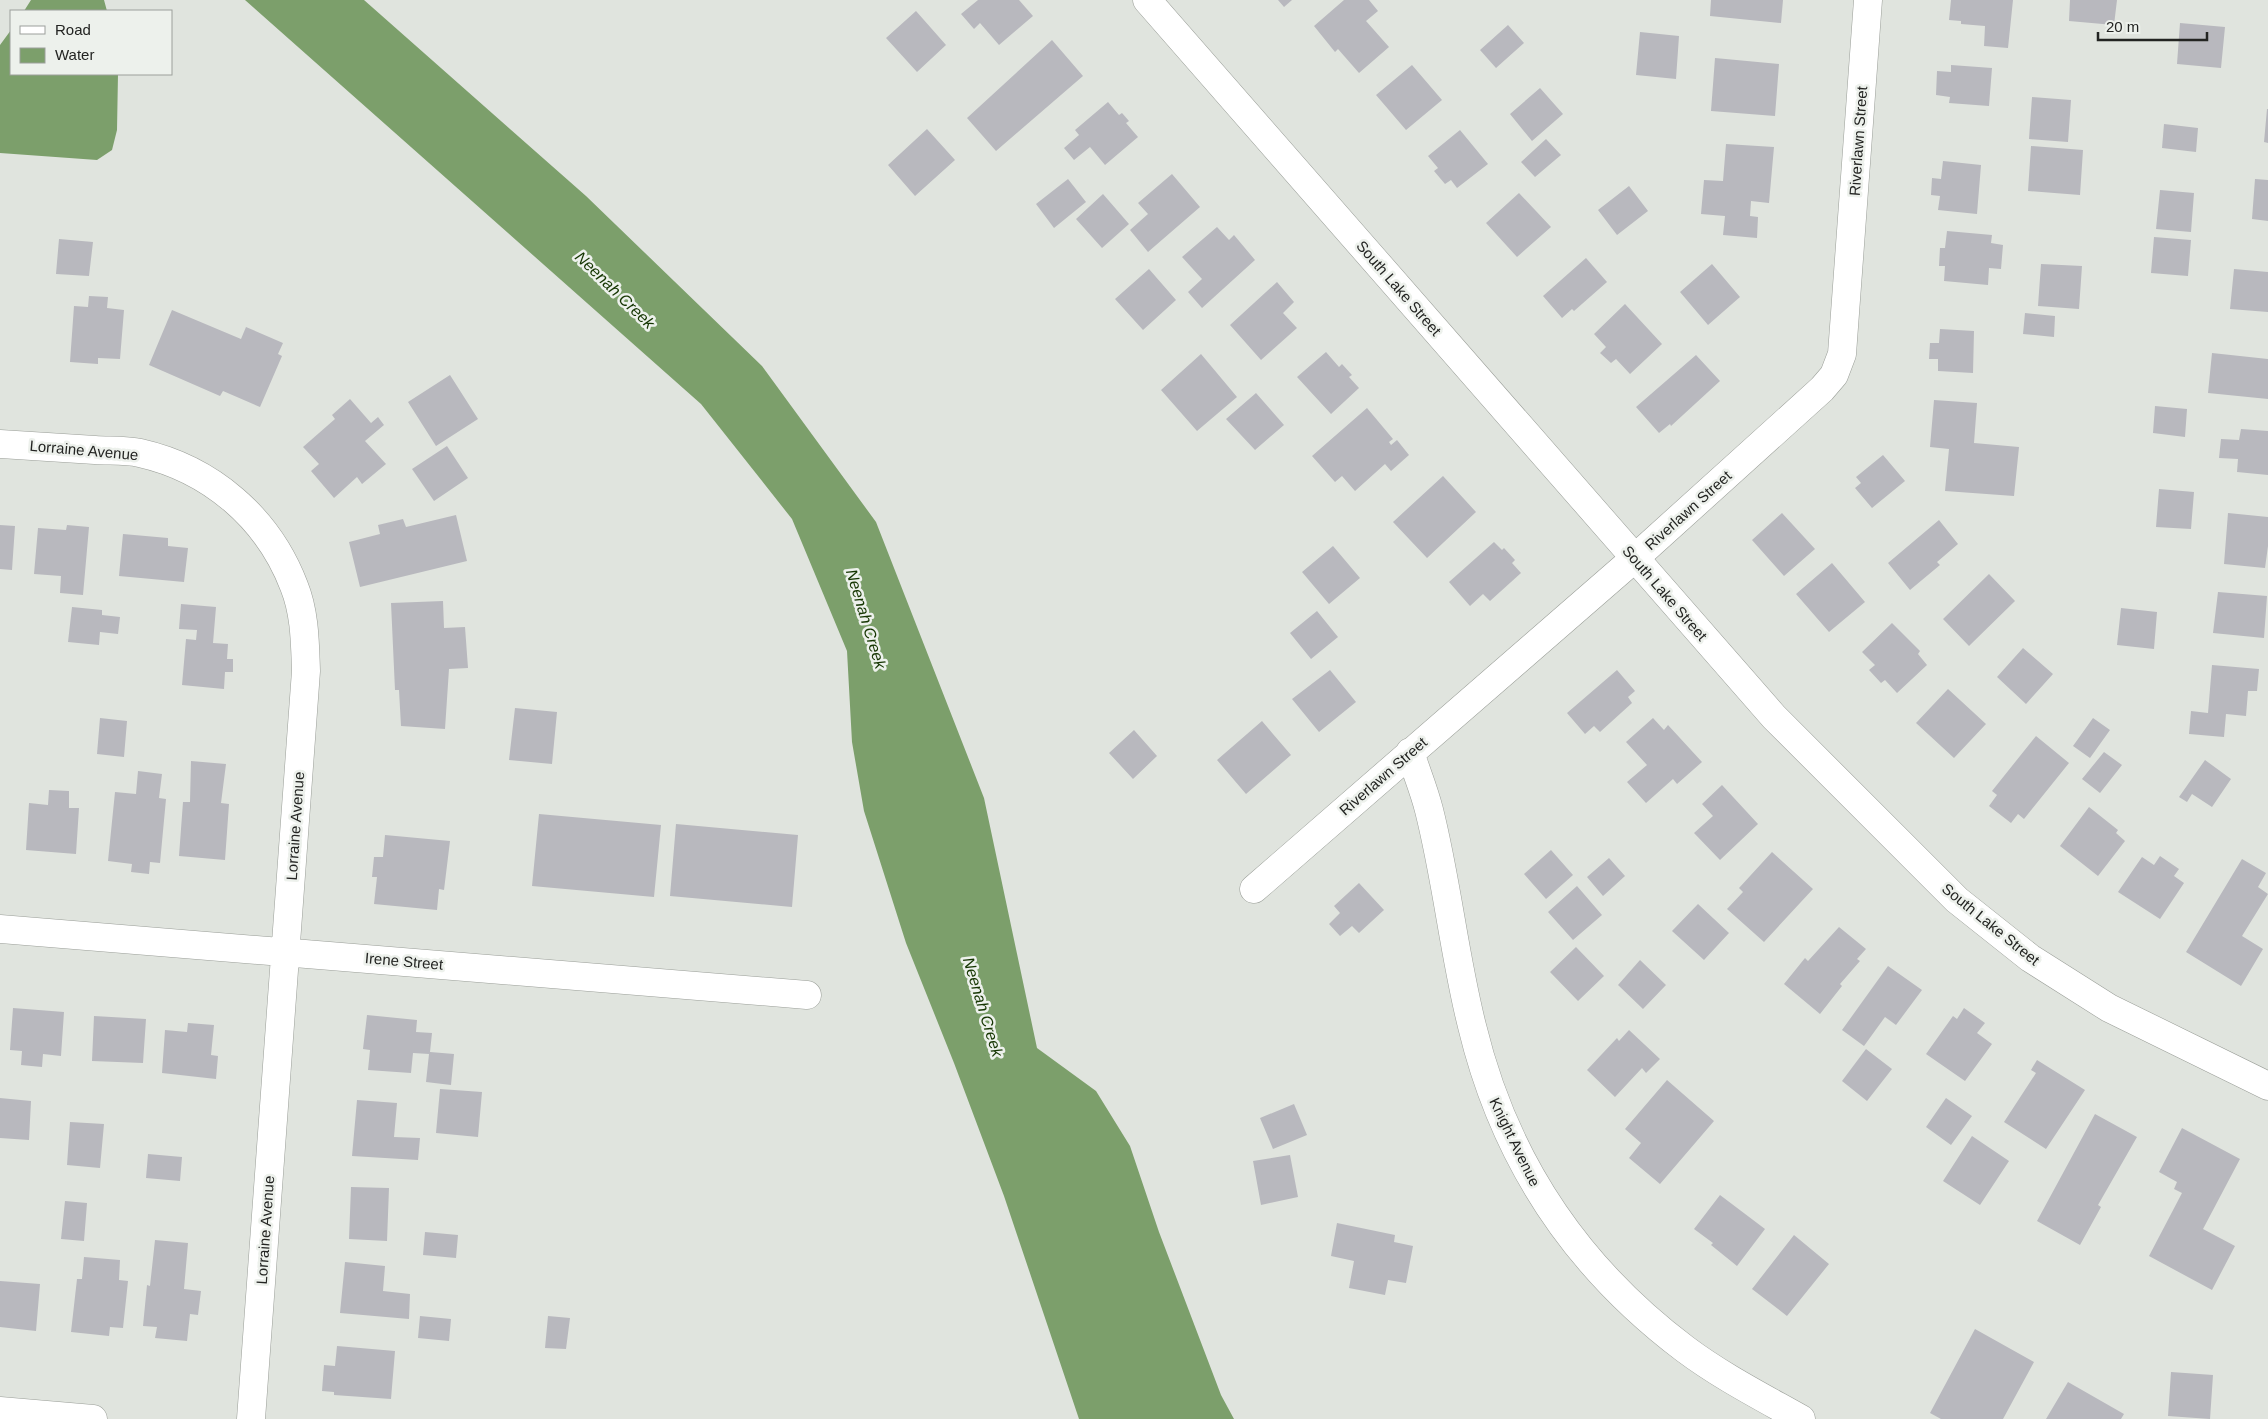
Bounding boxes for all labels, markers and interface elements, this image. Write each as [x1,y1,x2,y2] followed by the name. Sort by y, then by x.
[10,10,172,75] legend
[2098,10,2207,42] scale bar
[2106,18,2139,35] text: 20 m
[55,21,91,38] text: Road
[55,46,94,63] text: Water
[1846,85,1870,196] street label: Riverlawn Street
[1353,237,1445,340] street label: South Lake Street
[572,248,659,333] water label: Neenah Creek
[29,437,139,463] street label: Lorraine Avenue
[1641,466,1735,553] street label: Riverlawn Street
[1619,542,1711,645] street label: South Lake Street
[843,567,890,672] water label: Neenah Creek
[1336,733,1431,819] street label: Riverlawn Street
[283,771,307,881] street label: Lorraine Avenue
[1939,880,2044,969] street label: South Lake Street
[364,949,445,973] street label: Irene Street
[960,955,1007,1060] water label: Neenah Creek
[1486,1095,1544,1189] street label: Knight Avenue
[253,1175,277,1285] street label: Lorraine Avenue

